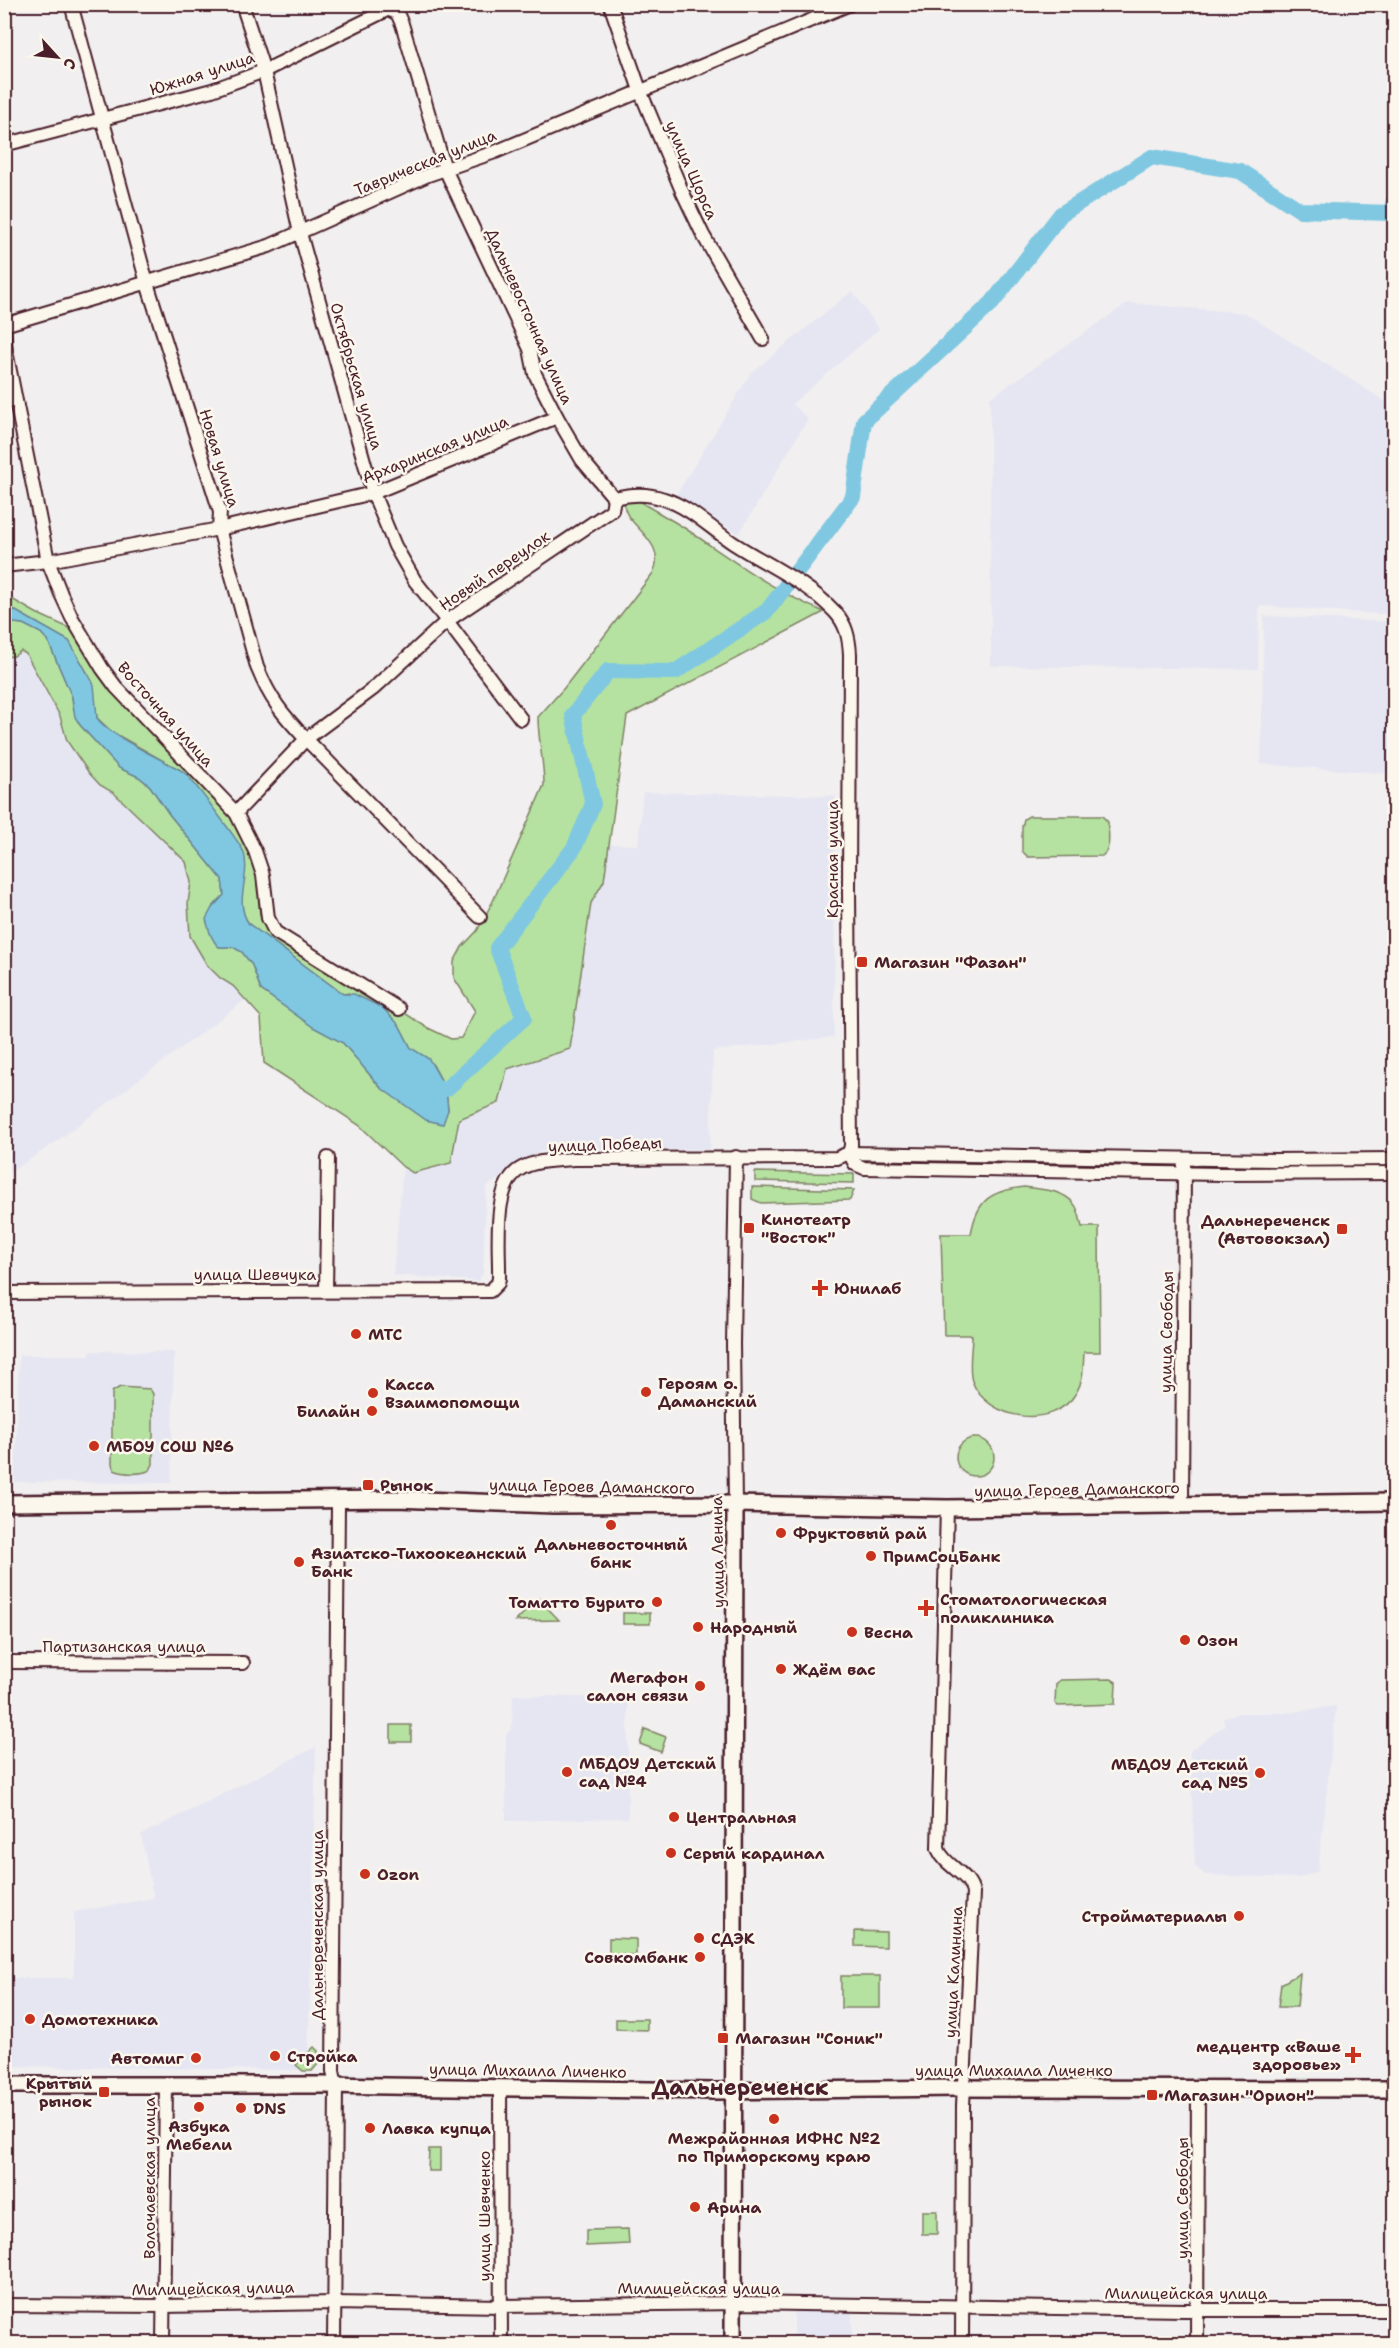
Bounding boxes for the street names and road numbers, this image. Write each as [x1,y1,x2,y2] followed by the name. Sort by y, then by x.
[147,47,257,100] street label: Южная улица
[660,117,723,223] street label: улица Щорса
[351,124,499,201] street label: Таврическая улица
[481,225,578,408] street label: Дальневосточная улица
[325,300,388,452] street label: Октябрьская улица
[195,406,245,510] street label: Новая улица
[359,410,512,488] street label: Архаринская улица
[435,525,554,615] street label: Новый переулок
[113,657,218,771] street label: Восточная улица
[822,800,843,918] street label: Красная улица
[548,1132,662,1157] street label: улица Победы
[194,1264,316,1285] street label: улица Шевчука
[1155,1271,1178,1393] street label: улица Свободы
[489,1474,695,1499] street label: улица Героев Даманского
[974,1477,1180,1502] street label: улица Героев Даманского
[706,1496,729,1608] street label: улица Ленина
[43,1636,206,1657] street label: Партизанская улица
[307,1830,328,2020] street label: Дальнереченская улица
[940,1905,967,2039] street label: улица Калинина
[429,2058,627,2083] street label: улица Михаила Личенко
[915,2060,1113,2081] street label: улица Михаила Личенко
[139,2097,160,2259] street label: Волочаевская улица
[1172,2137,1193,2259] street label: улица Свободы
[474,2150,495,2282] street label: улица Шевченко
[131,2277,295,2300] street label: Милицейская улица
[618,2278,780,2299] street label: Милицейская улица
[1105,2283,1267,2304] street label: Милицейская улица

